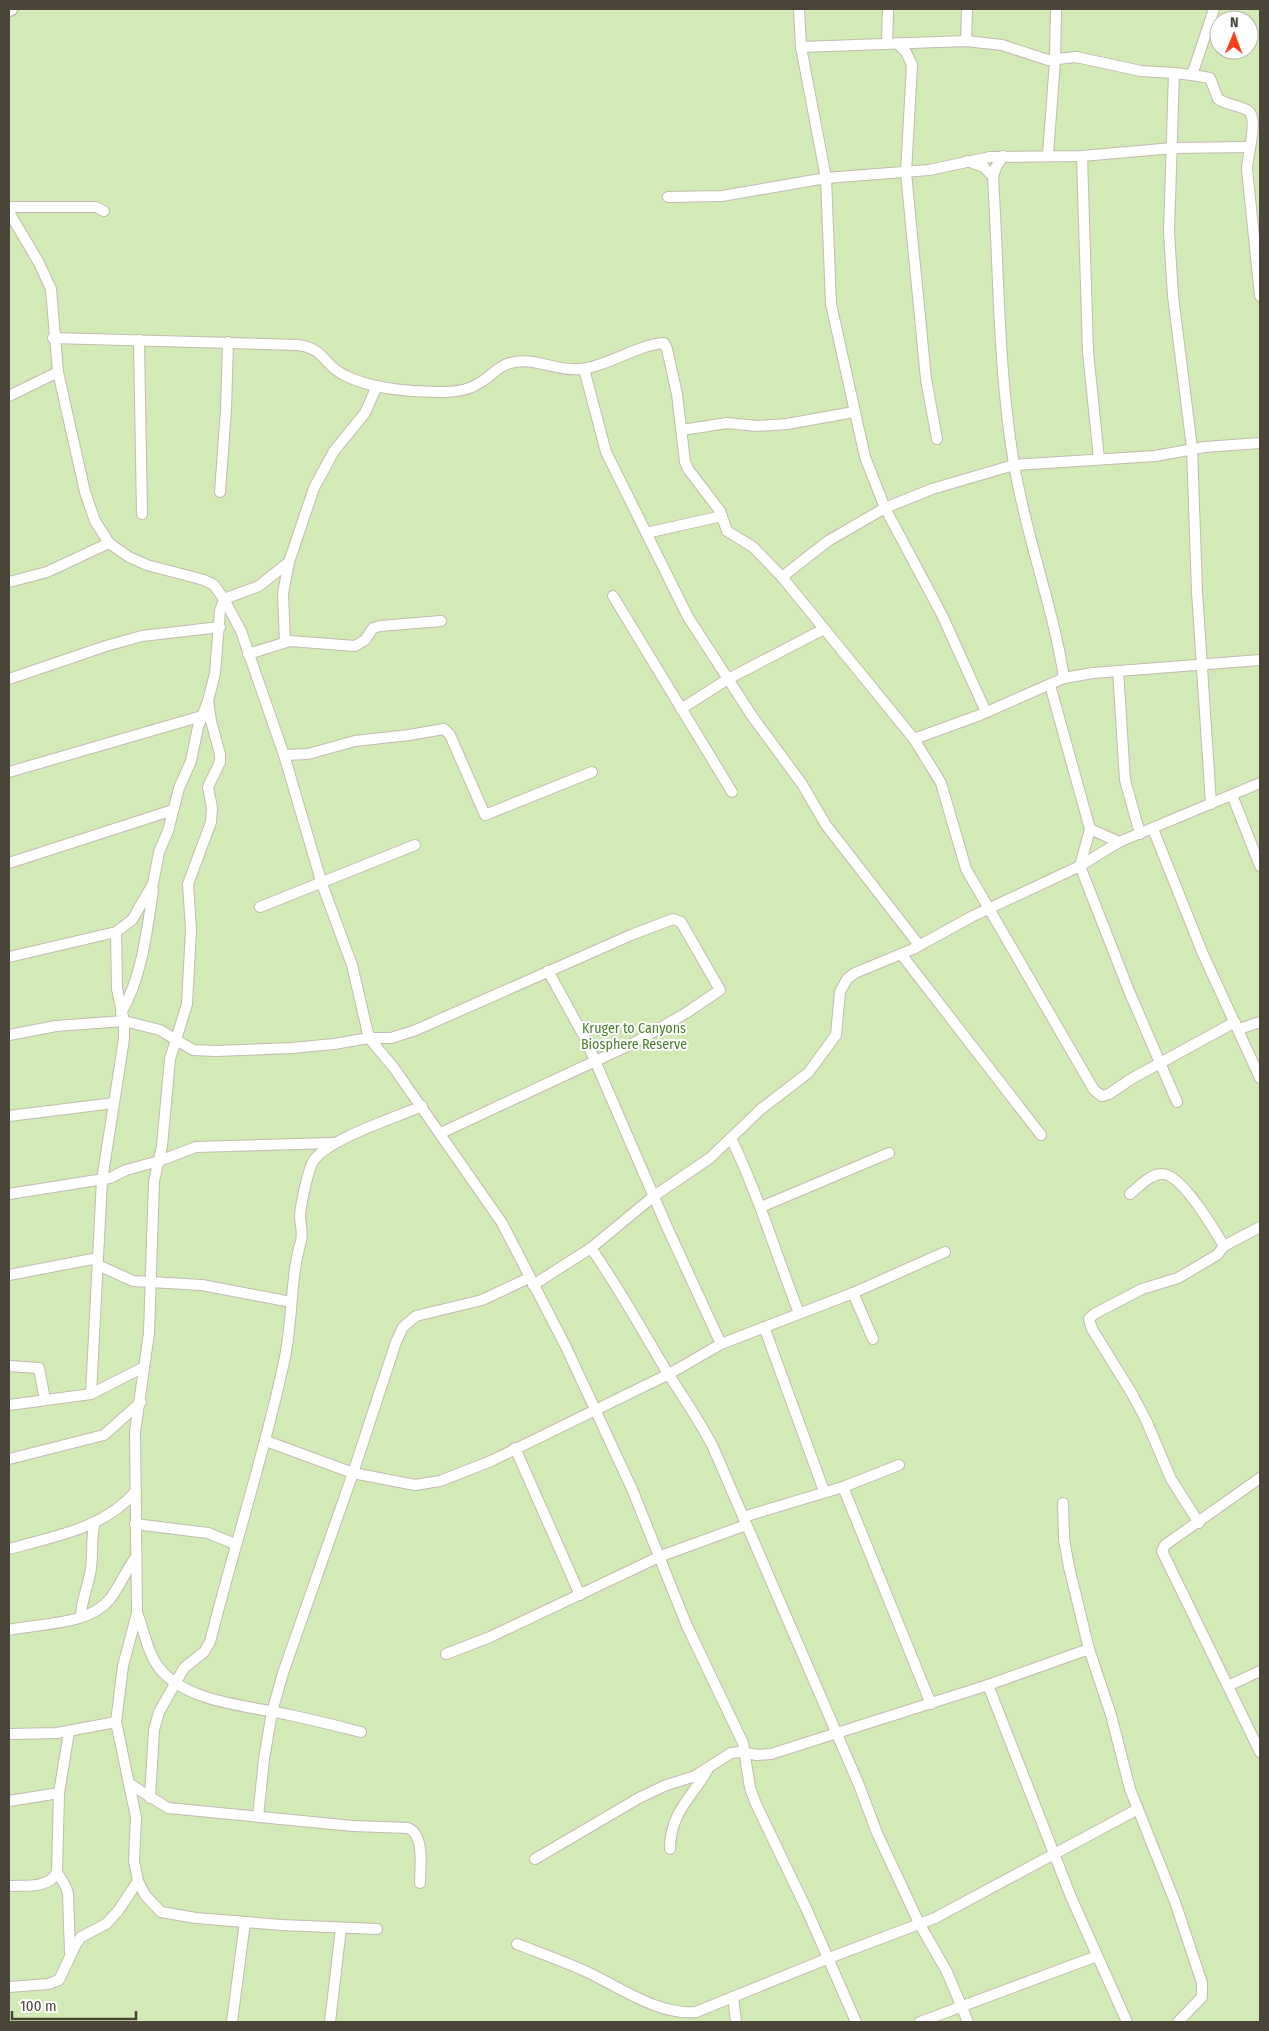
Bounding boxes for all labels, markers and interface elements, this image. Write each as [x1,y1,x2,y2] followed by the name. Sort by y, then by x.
[1209,10,1259,60] north arrow
[1230,14,1239,31] text: N
[581,1020,687,1053] park label: Kruger to Canyons Biosphere Reserve
[12,1988,136,2020] scale bar
[20,1997,57,2015] text: 100 m

